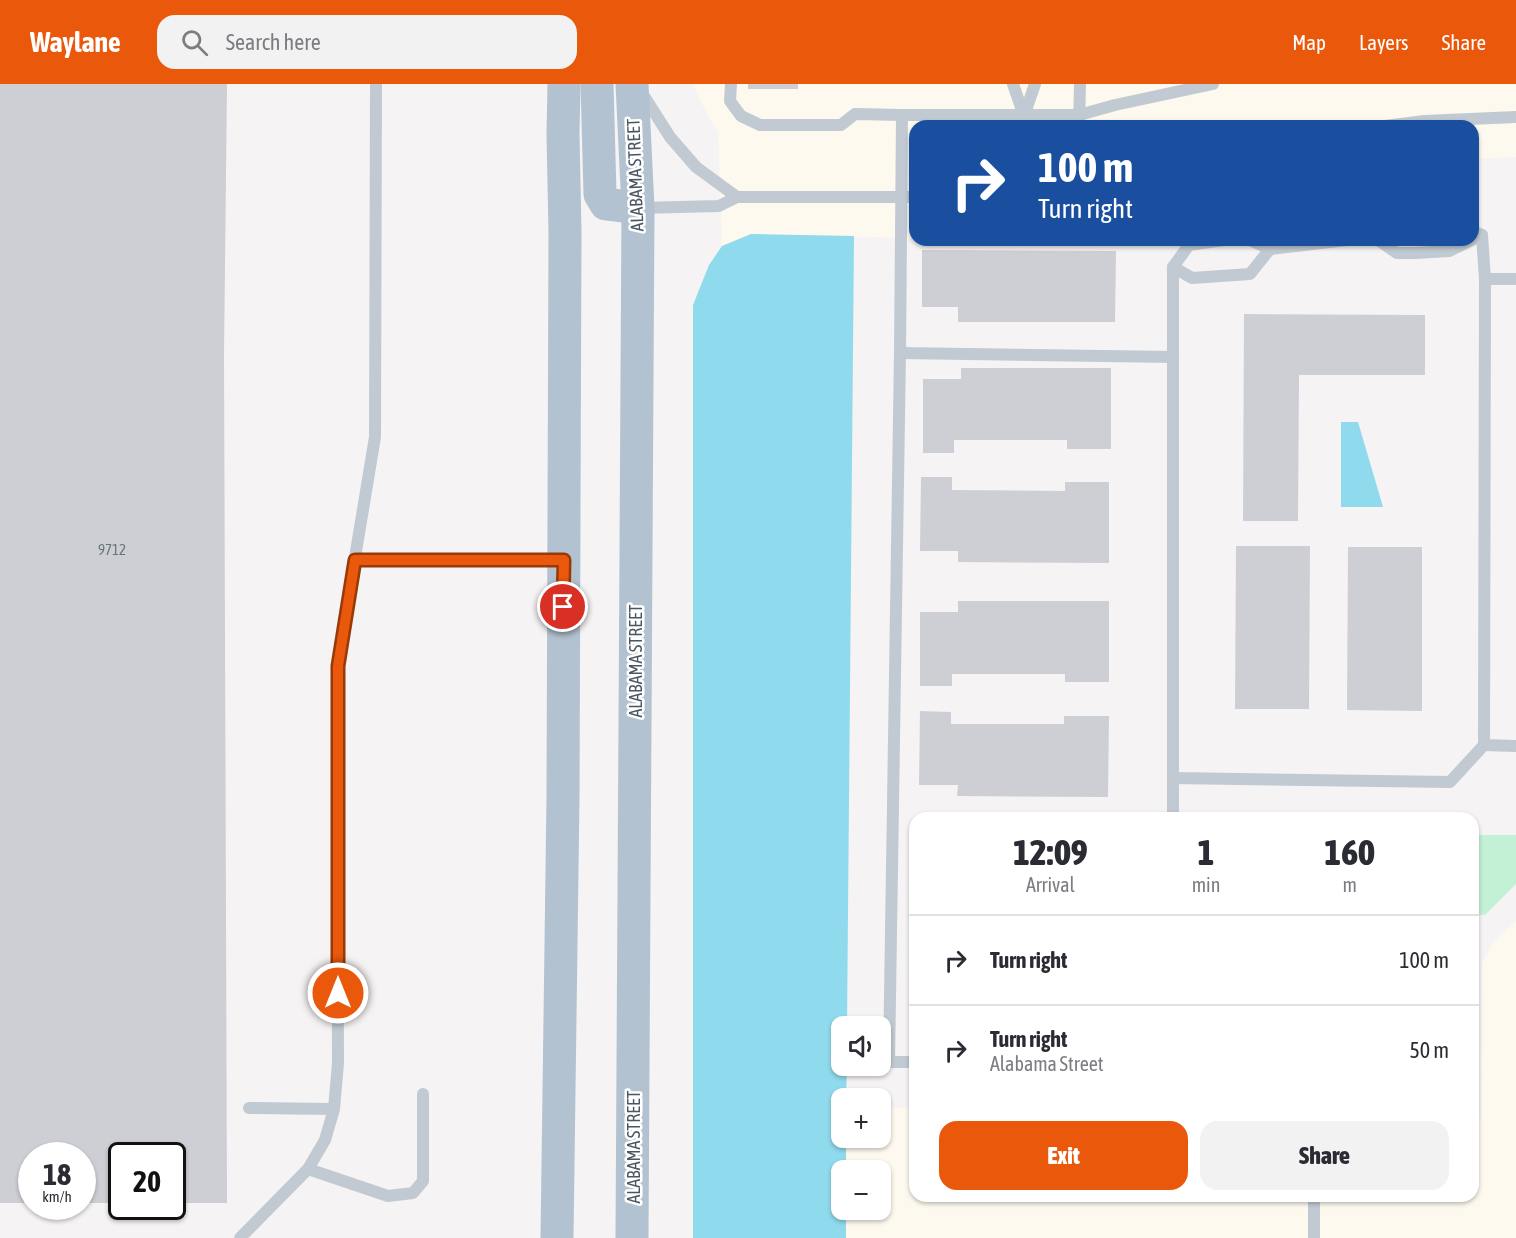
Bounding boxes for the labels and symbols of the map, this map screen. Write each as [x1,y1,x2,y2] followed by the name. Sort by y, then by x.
[623,118,647,232] street label: ALABAMA STREET
[98,541,126,558] house number: 9712
[537,581,588,632] pin
[625,604,646,718] street label: ALABAMA STREET
[306,961,370,1025] position arrow
[623,1090,644,1204] street label: ALABAMA STREET
[108,1142,186,1220] speed limit sign: 20

